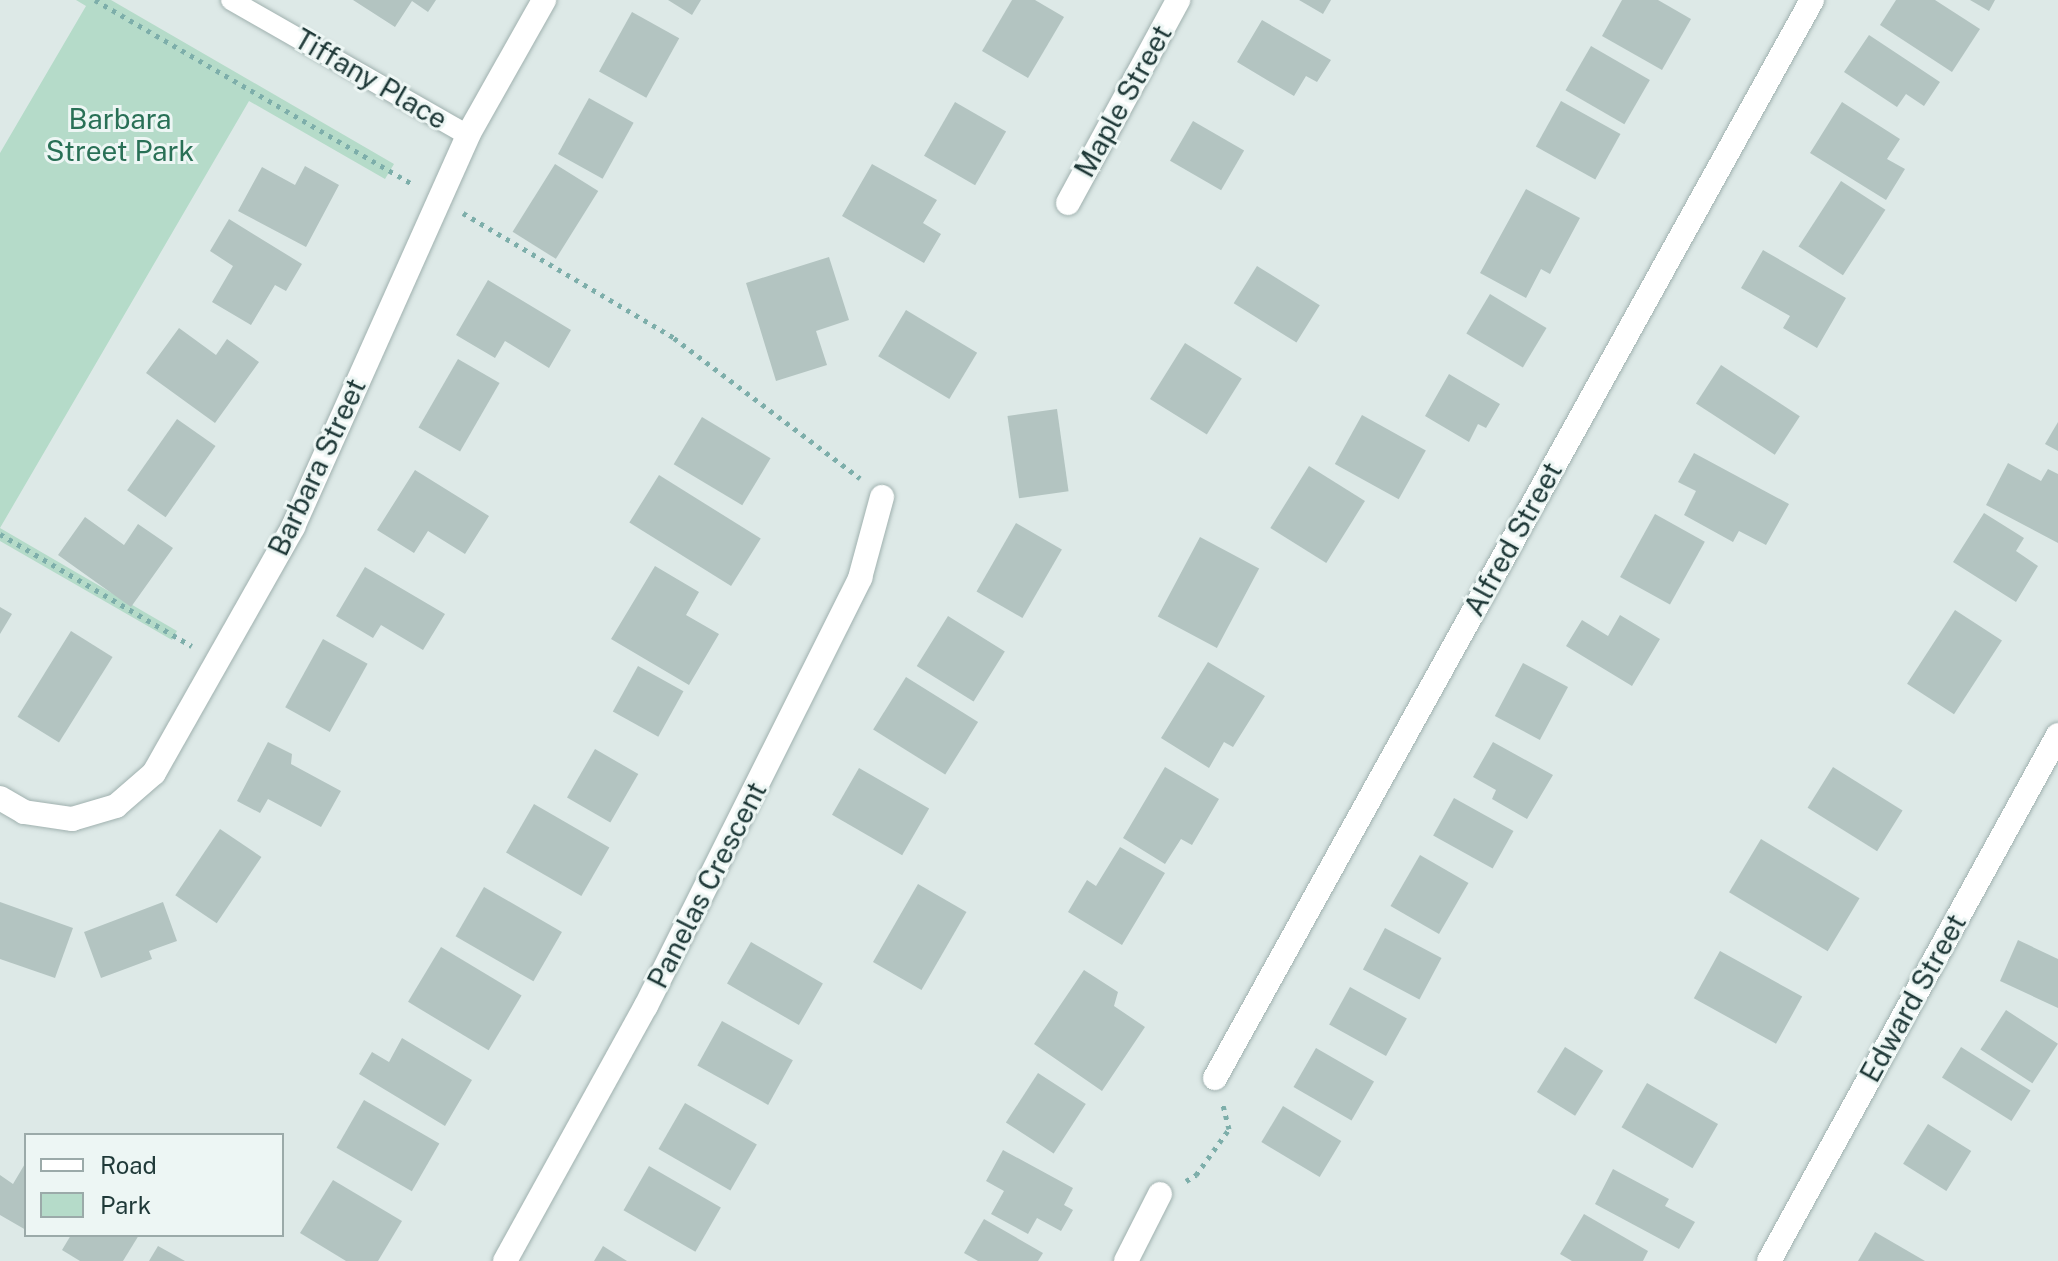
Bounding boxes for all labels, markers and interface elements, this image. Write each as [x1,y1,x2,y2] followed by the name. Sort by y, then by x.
[1067,19,1179,183] street label: Maple Street
[289,22,453,136] street label: Tiffany Place
[46,102,194,168] park label: Barbara Street Park
[261,373,373,561] street label: Barbara Street
[1457,456,1569,622] street label: Alfred Street
[640,776,774,994] street label: Panelas Crescent
[1853,908,1973,1088] street label: Edward Street
[24,1133,284,1237] legend
[100,1151,157,1179] text: Road
[100,1191,151,1219] text: Park

